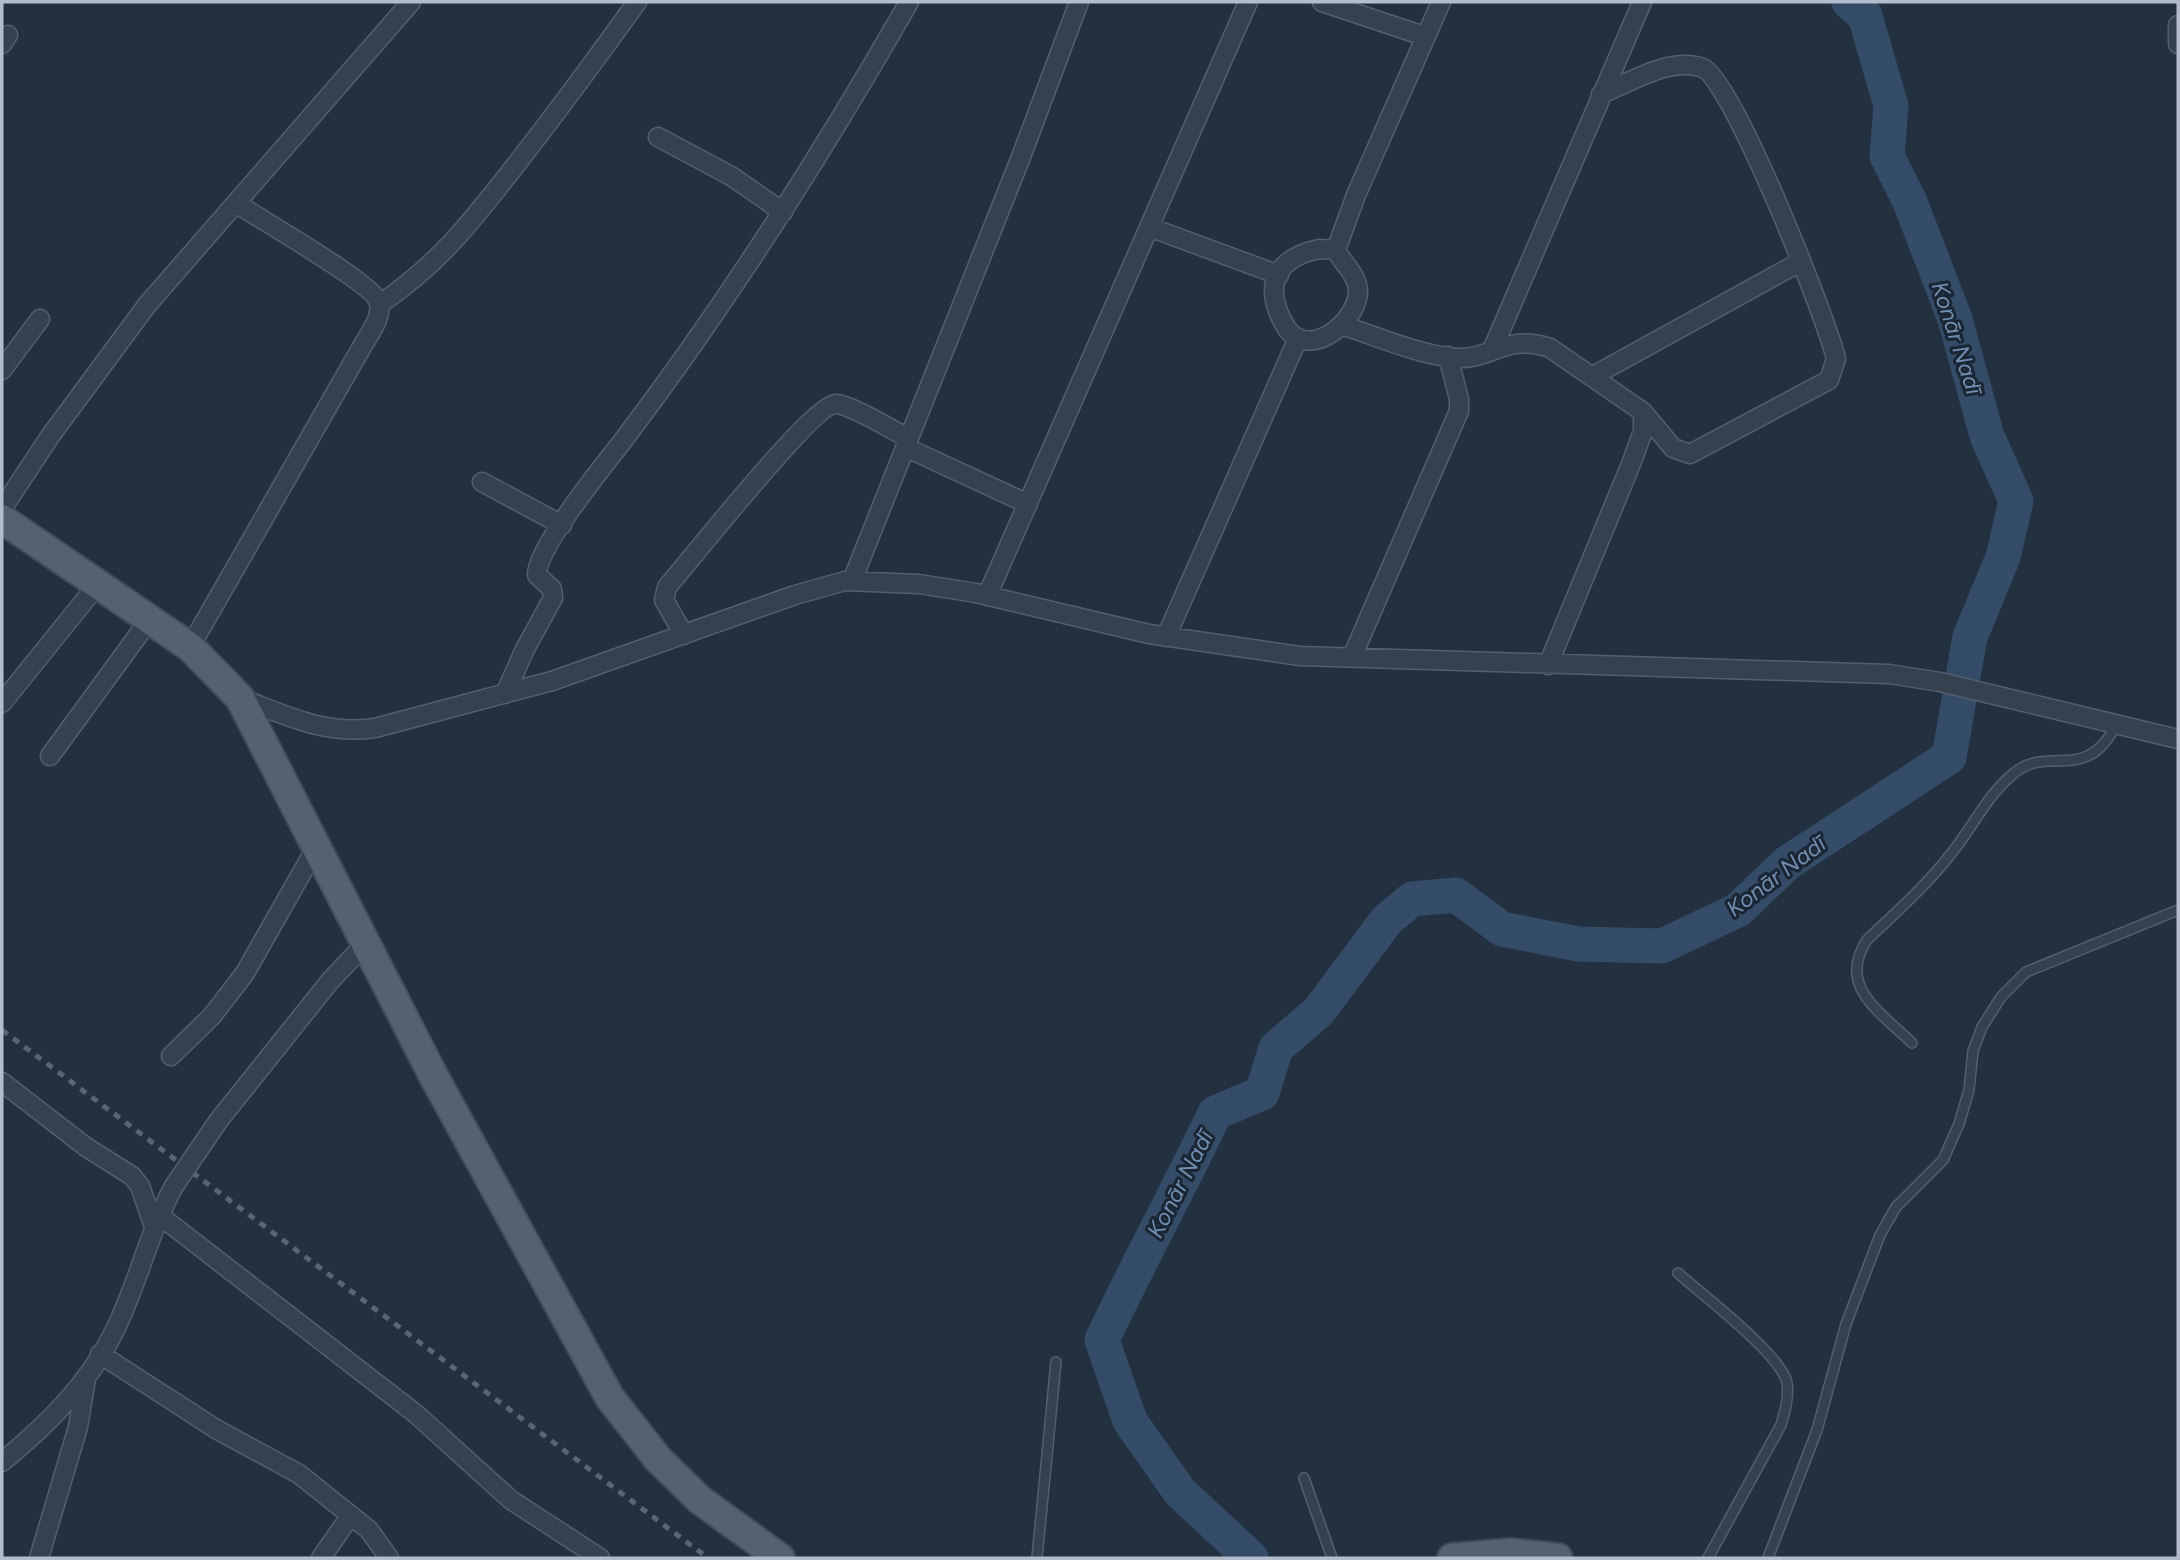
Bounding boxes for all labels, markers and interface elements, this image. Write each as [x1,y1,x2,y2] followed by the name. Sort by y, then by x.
[1926,278,1989,401] water label: Konār Nadī
[1721,828,1833,922] water label: Konār Nadī
[1141,1123,1220,1243] water label: Konār Nadī

